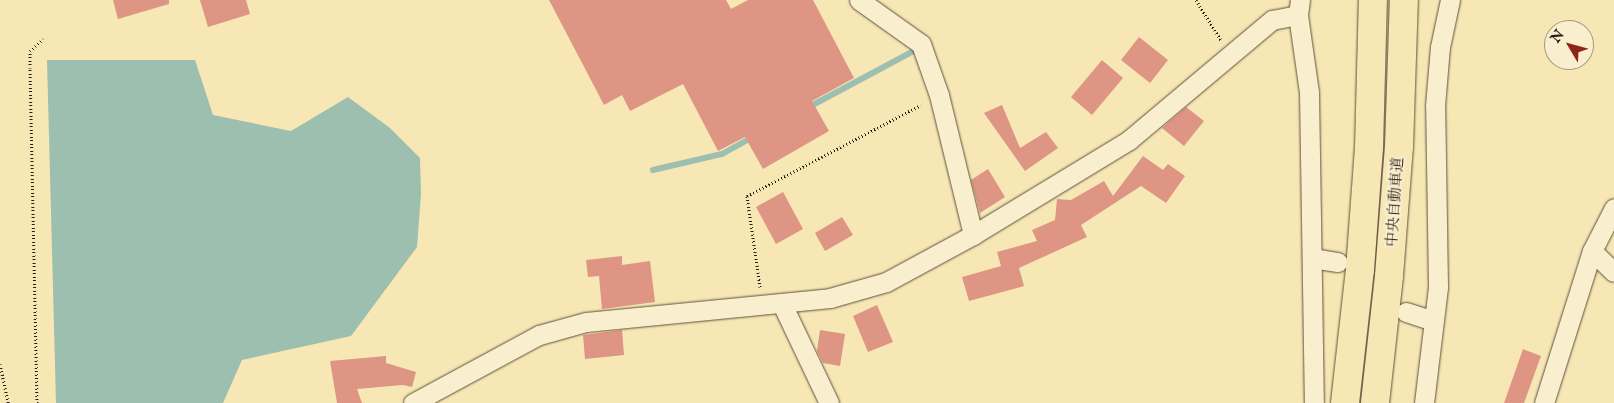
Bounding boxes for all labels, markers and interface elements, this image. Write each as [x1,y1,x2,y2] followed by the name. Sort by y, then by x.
[1544,20,1594,70] north arrow
[1547,26,1569,47] text: N
[1383,156,1407,248] street label: 中央自動車道

